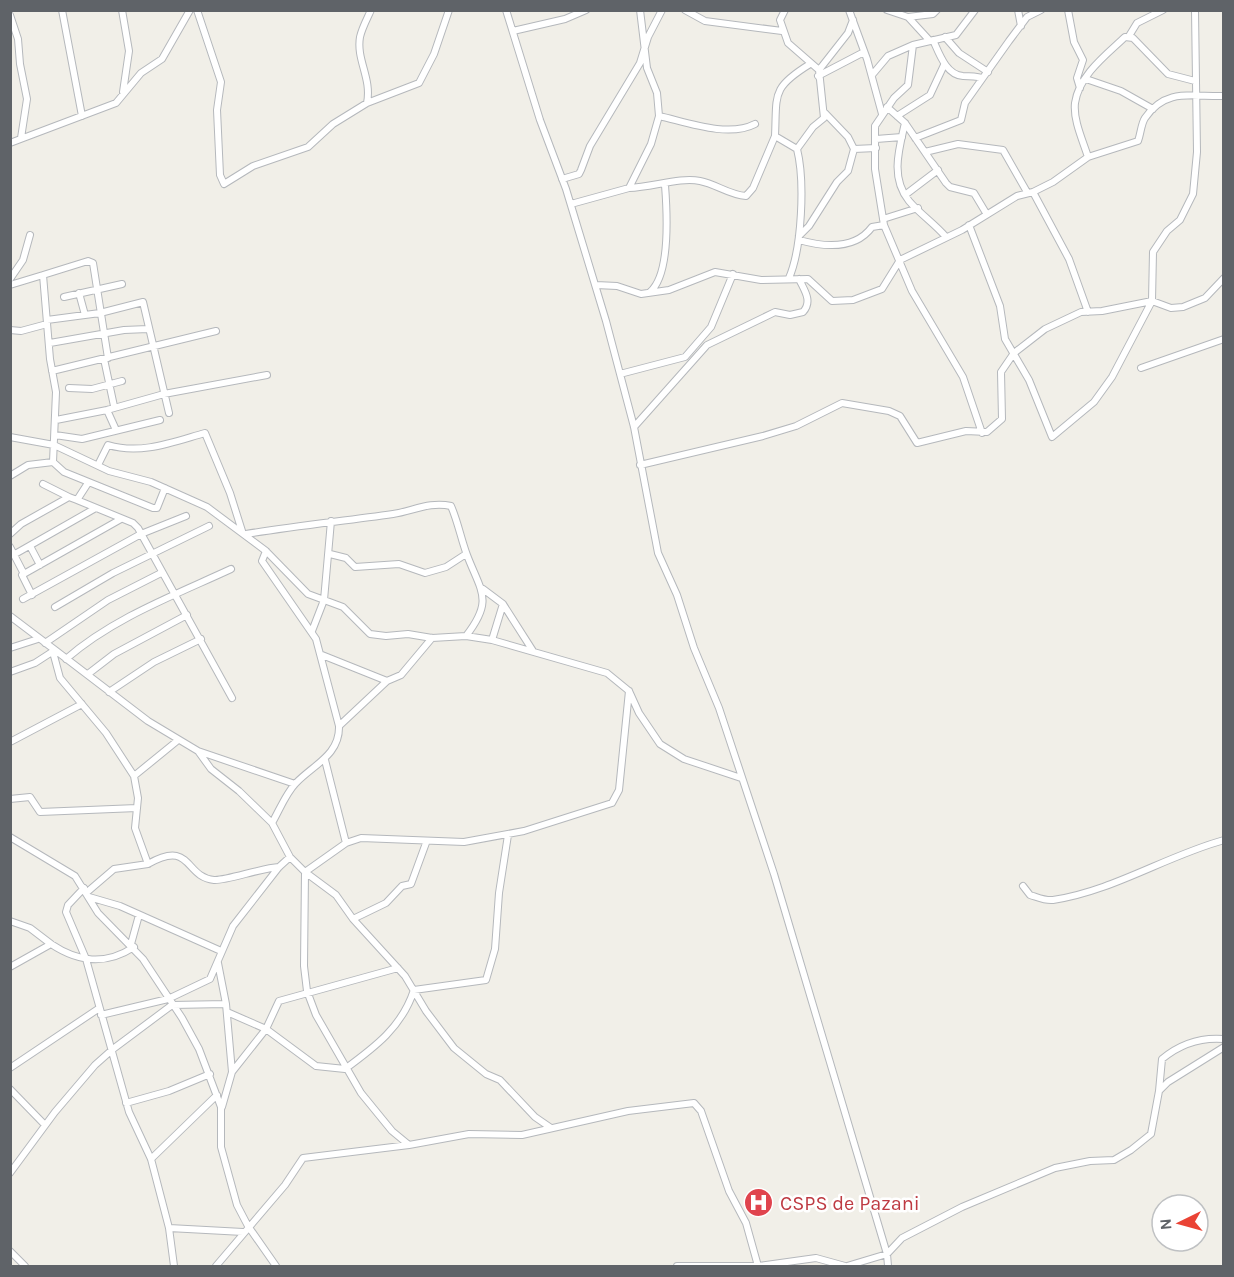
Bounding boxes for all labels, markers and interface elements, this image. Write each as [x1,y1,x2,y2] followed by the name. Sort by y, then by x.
[743,1187,775,1219] hospital icon: CSPS de Pazani
[780,1192,920,1215] place label: CSPS de Pazani
[1150,1193,1210,1253] north arrow
[1156,1218,1176,1231] text: N

